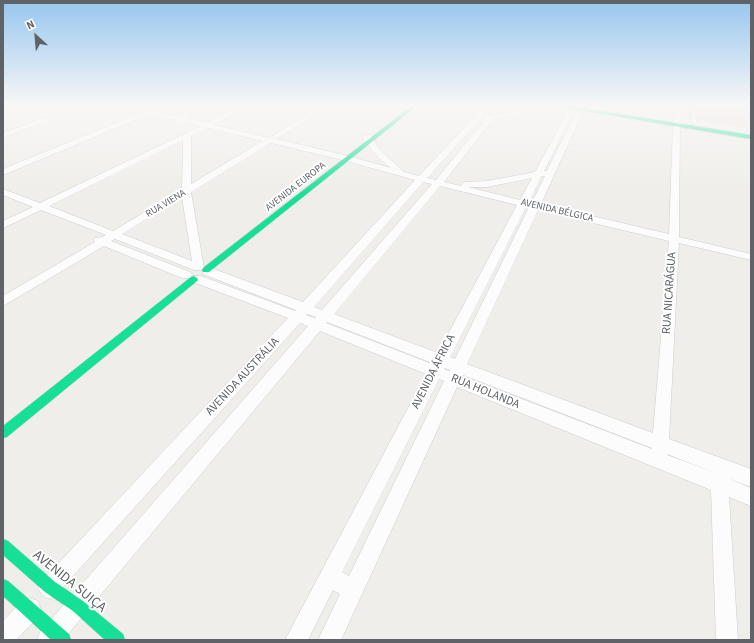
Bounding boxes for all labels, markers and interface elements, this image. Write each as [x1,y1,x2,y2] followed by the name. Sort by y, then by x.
[16,16,56,56] north arrow
[24,16,37,33] text: N
[264,160,328,214] street label: AVENIDA EUROPA
[144,187,188,221] street label: RUA VIENA
[520,197,594,225] street label: AVENIDA BÉLGICA
[660,251,680,335] street label: RUA NICARÁGUA
[409,332,459,412] street label: AVENIDA ÁFRICA
[203,335,283,419] street label: AVENIDA AUSTRÁLIA
[448,372,522,412] street label: RUA HOLANDA
[29,547,109,617] street label: AVENIDA SUIÇA

